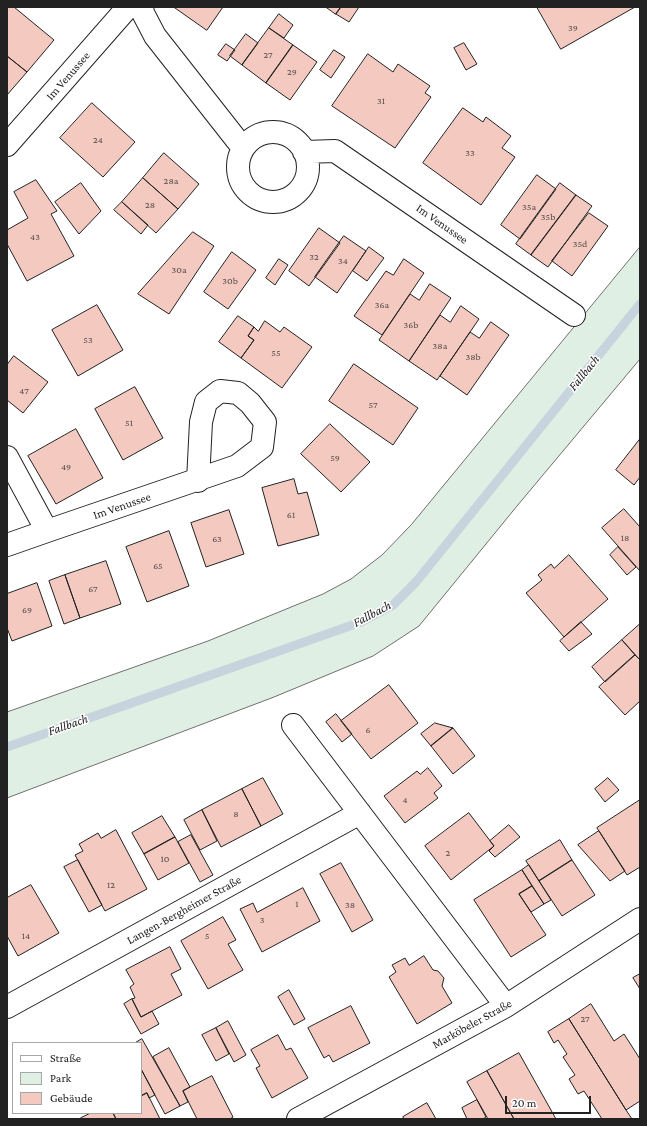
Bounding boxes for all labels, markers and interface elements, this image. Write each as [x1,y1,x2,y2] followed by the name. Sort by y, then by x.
[568,22,578,34] house number: 39
[43,49,93,103] street label: Im Venussee
[263,49,273,61] house number: 27
[287,66,297,78] house number: 29
[377,95,385,107] house number: 31
[93,134,103,146] house number: 24
[465,147,475,159] house number: 33
[164,175,178,187] house number: 28a
[145,199,155,211] house number: 28
[413,201,471,247] street label: Im Venussee
[522,201,536,213] house number: 35a
[541,211,555,223] house number: 35b
[30,231,40,243] house number: 43
[573,238,587,250] house number: 35d
[309,251,319,263] house number: 32
[338,255,348,267] house number: 34
[171,264,187,276] house number: 30a
[222,275,238,287] house number: 30b
[375,299,389,311] house number: 36a
[404,319,418,331] house number: 36b
[83,334,93,346] house number: 53
[433,340,447,352] house number: 38a
[271,347,281,359] house number: 55
[465,351,481,363] house number: 38b
[565,352,603,394] water label: Fallbach
[19,385,29,397] house number: 47
[368,399,378,411] house number: 57
[125,417,133,429] house number: 51
[330,452,340,464] house number: 59
[61,461,71,473] house number: 49
[91,489,153,523] street label: Im Venussee
[287,509,295,521] house number: 61
[621,532,629,544] house number: 18
[212,533,222,545] house number: 63
[153,560,163,572] house number: 65
[88,583,98,595] house number: 67
[350,597,394,631] water label: Fallbach
[22,604,32,616] house number: 69
[46,711,90,739] water label: Fallbach
[365,724,371,736] house number: 6
[402,794,408,806] house number: 4
[233,808,239,820] house number: 8
[446,847,450,859] house number: 2
[161,853,169,865] house number: 10
[124,872,244,948] street label: Langen-Bergheimer Straße
[107,879,115,891] house number: 12
[295,898,299,910] house number: 1
[345,899,355,911] house number: 38
[260,914,264,926] house number: 3
[22,930,30,942] house number: 14
[205,930,209,942] house number: 5
[430,996,514,1052] street label: Marköbeler Straße
[580,1013,590,1025] house number: 27
[12,1042,142,1114] legend
[50,1051,81,1065] text: Straße
[50,1071,71,1085] text: Park
[507,1088,593,1114] scale bar
[50,1091,92,1105] text: Gebäude
[512,1096,536,1110] text: 20 m

